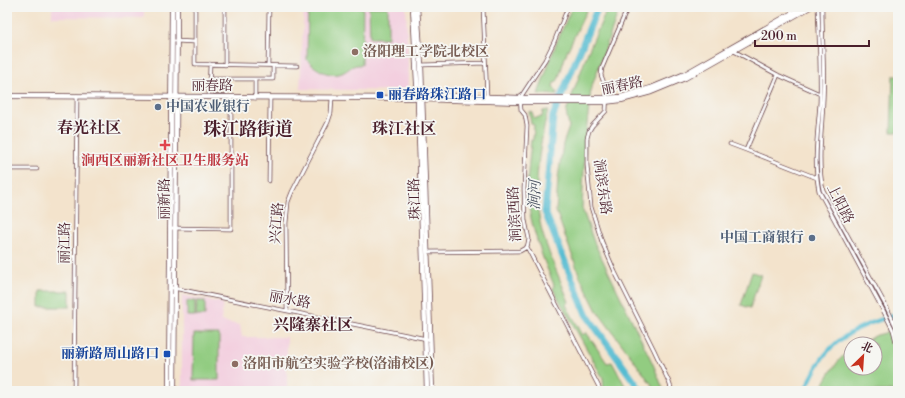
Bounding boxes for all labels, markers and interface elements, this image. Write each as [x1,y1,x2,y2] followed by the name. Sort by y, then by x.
[755,22,869,48] scale bar
[761,29,797,44] text: 200 m
[363,43,489,61] place label: 洛阳理工学院北校区
[350,47,360,57] marker: 洛阳理工学院北校区
[600,73,644,99] street label: 丽春路
[191,77,233,95] street label: 丽春路
[388,86,486,104] place label: 丽春路珠江路口
[375,90,385,100] marker: 丽春路珠江路口
[166,98,250,116] place label: 中国农业银行
[153,102,163,112] marker: 中国农业银行
[57,118,121,138] district label: 春光社区
[203,118,293,141] district label: 珠江路街道
[372,119,436,139] district label: 珠江社区
[159,139,171,151] marker: 涧西区丽新社区卫生服务站
[81,152,249,170] place label: 涧西区丽新社区卫生服务站
[589,158,615,216] street label: 涧滨东路
[525,177,545,210] water label: 涧河
[156,178,174,220] street label: 丽新路
[405,178,425,220] street label: 珠江路
[822,181,858,227] street label: 上阳路
[505,186,525,242] street label: 涧滨西路
[266,201,288,245] street label: 兴江路
[56,222,74,264] street label: 丽江路
[720,229,804,247] place label: 中国工商银行
[807,233,817,243] marker: 中国工商银行
[268,287,312,313] street label: 丽水路
[273,315,353,335] district label: 兴隆寨社区
[843,336,883,376] north arrow
[859,339,875,357] text: 北
[61,345,159,363] place label: 丽新路周山路口
[162,349,172,359] marker: 丽新路周山路口
[243,355,434,373] place label: 洛阳市航空实验学校(洛浦校区)
[230,359,240,369] marker: 洛阳市航空实验学校(洛浦校区)

